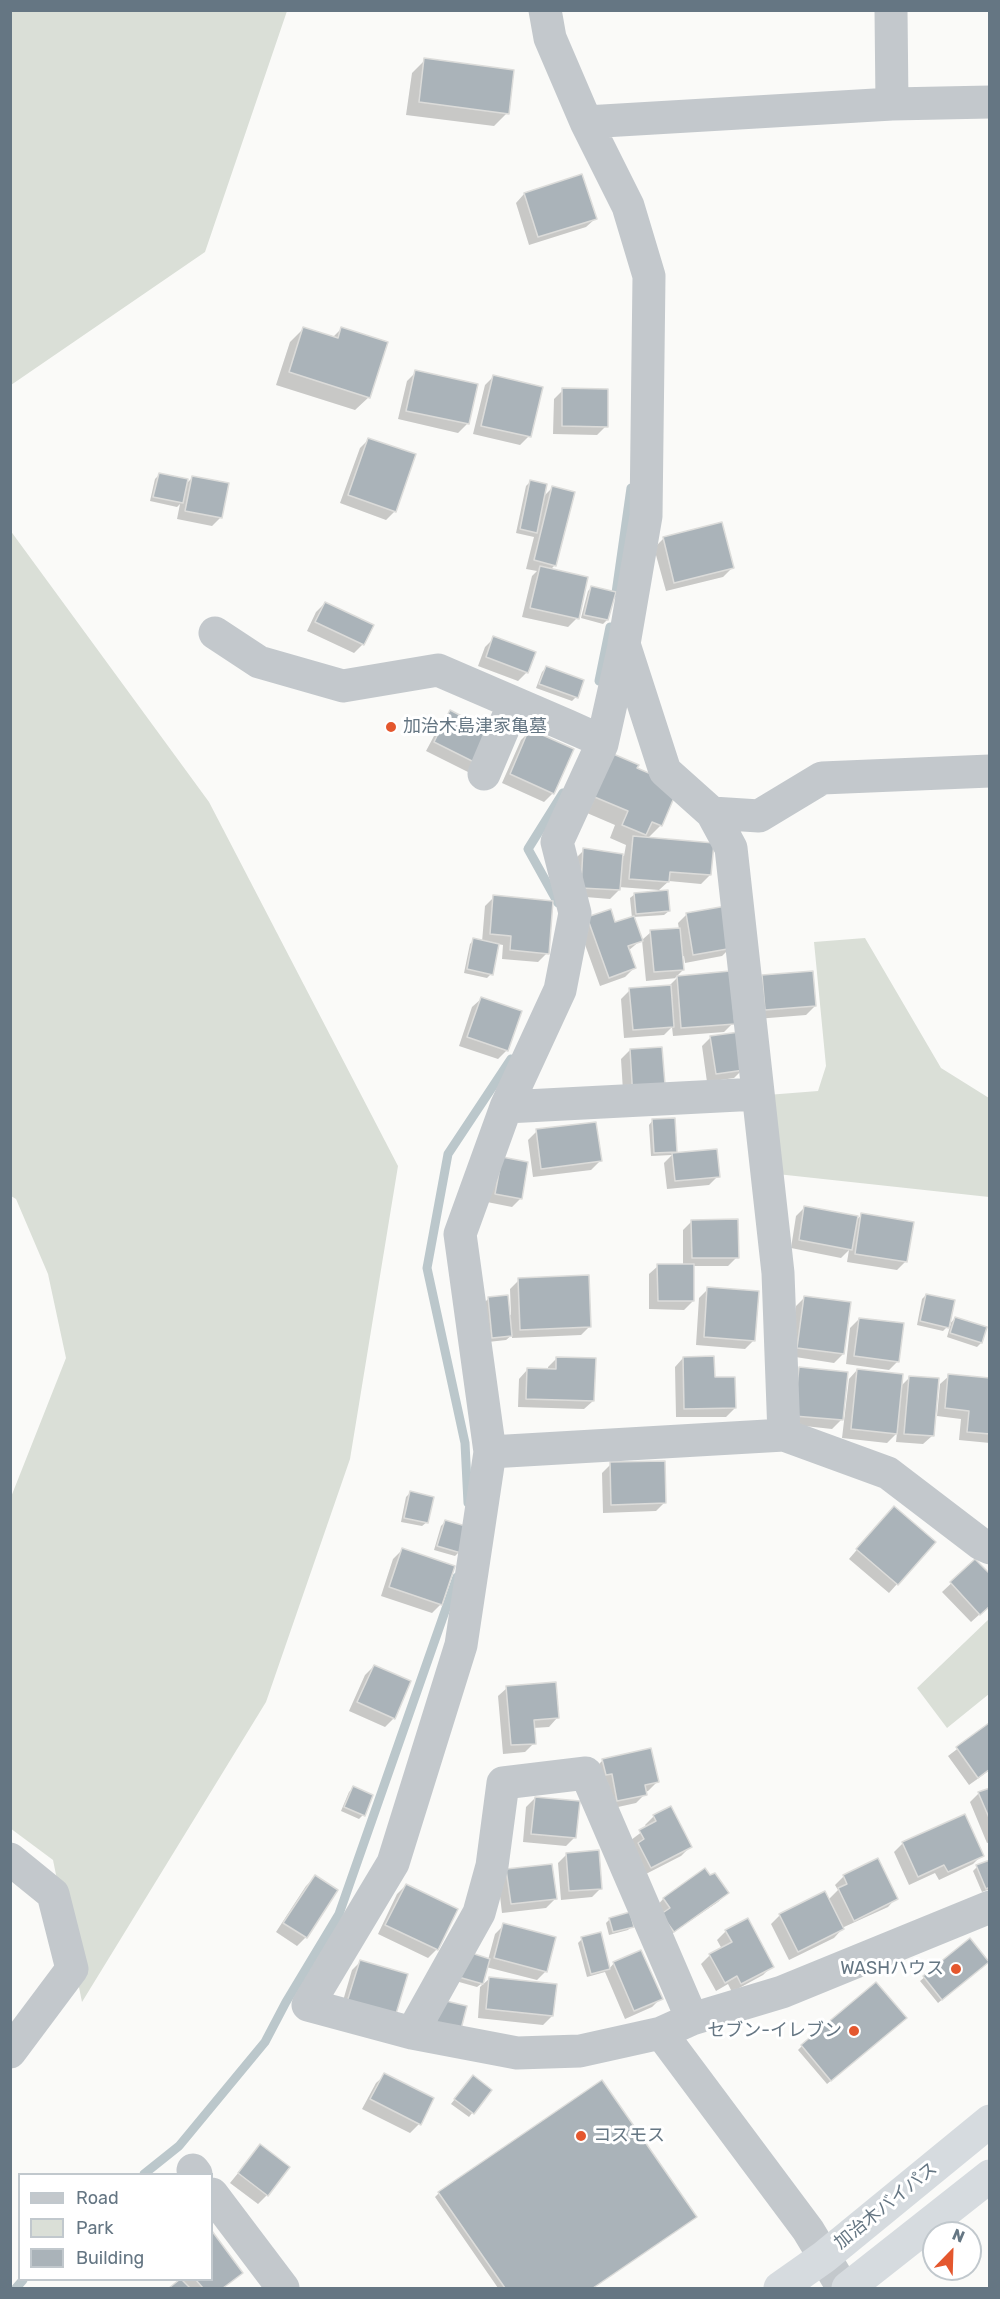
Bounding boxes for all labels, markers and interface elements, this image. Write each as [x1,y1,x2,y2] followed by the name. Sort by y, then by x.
[403,716,547,738] place label: 加治木島津家亀墓
[384,720,398,734] marker: 加治木島津家亀墓
[840,1958,944,1980] place label: WASHハウス
[949,1962,963,1976] marker: WASHハウス
[707,2020,842,2042] place label: セブン-イレブン
[847,2024,861,2038] marker: セブン-イレブン
[593,2125,665,2147] place label: コスモス
[574,2129,588,2143] marker: コスモス
[830,2158,942,2254] street label: 加治木バイパス
[18,2173,213,2281] legend
[76,2187,119,2209] text: Road
[76,2217,113,2239] text: Park
[922,2221,982,2281] north arrow
[949,2225,967,2247] text: N
[76,2247,144,2269] text: Building

